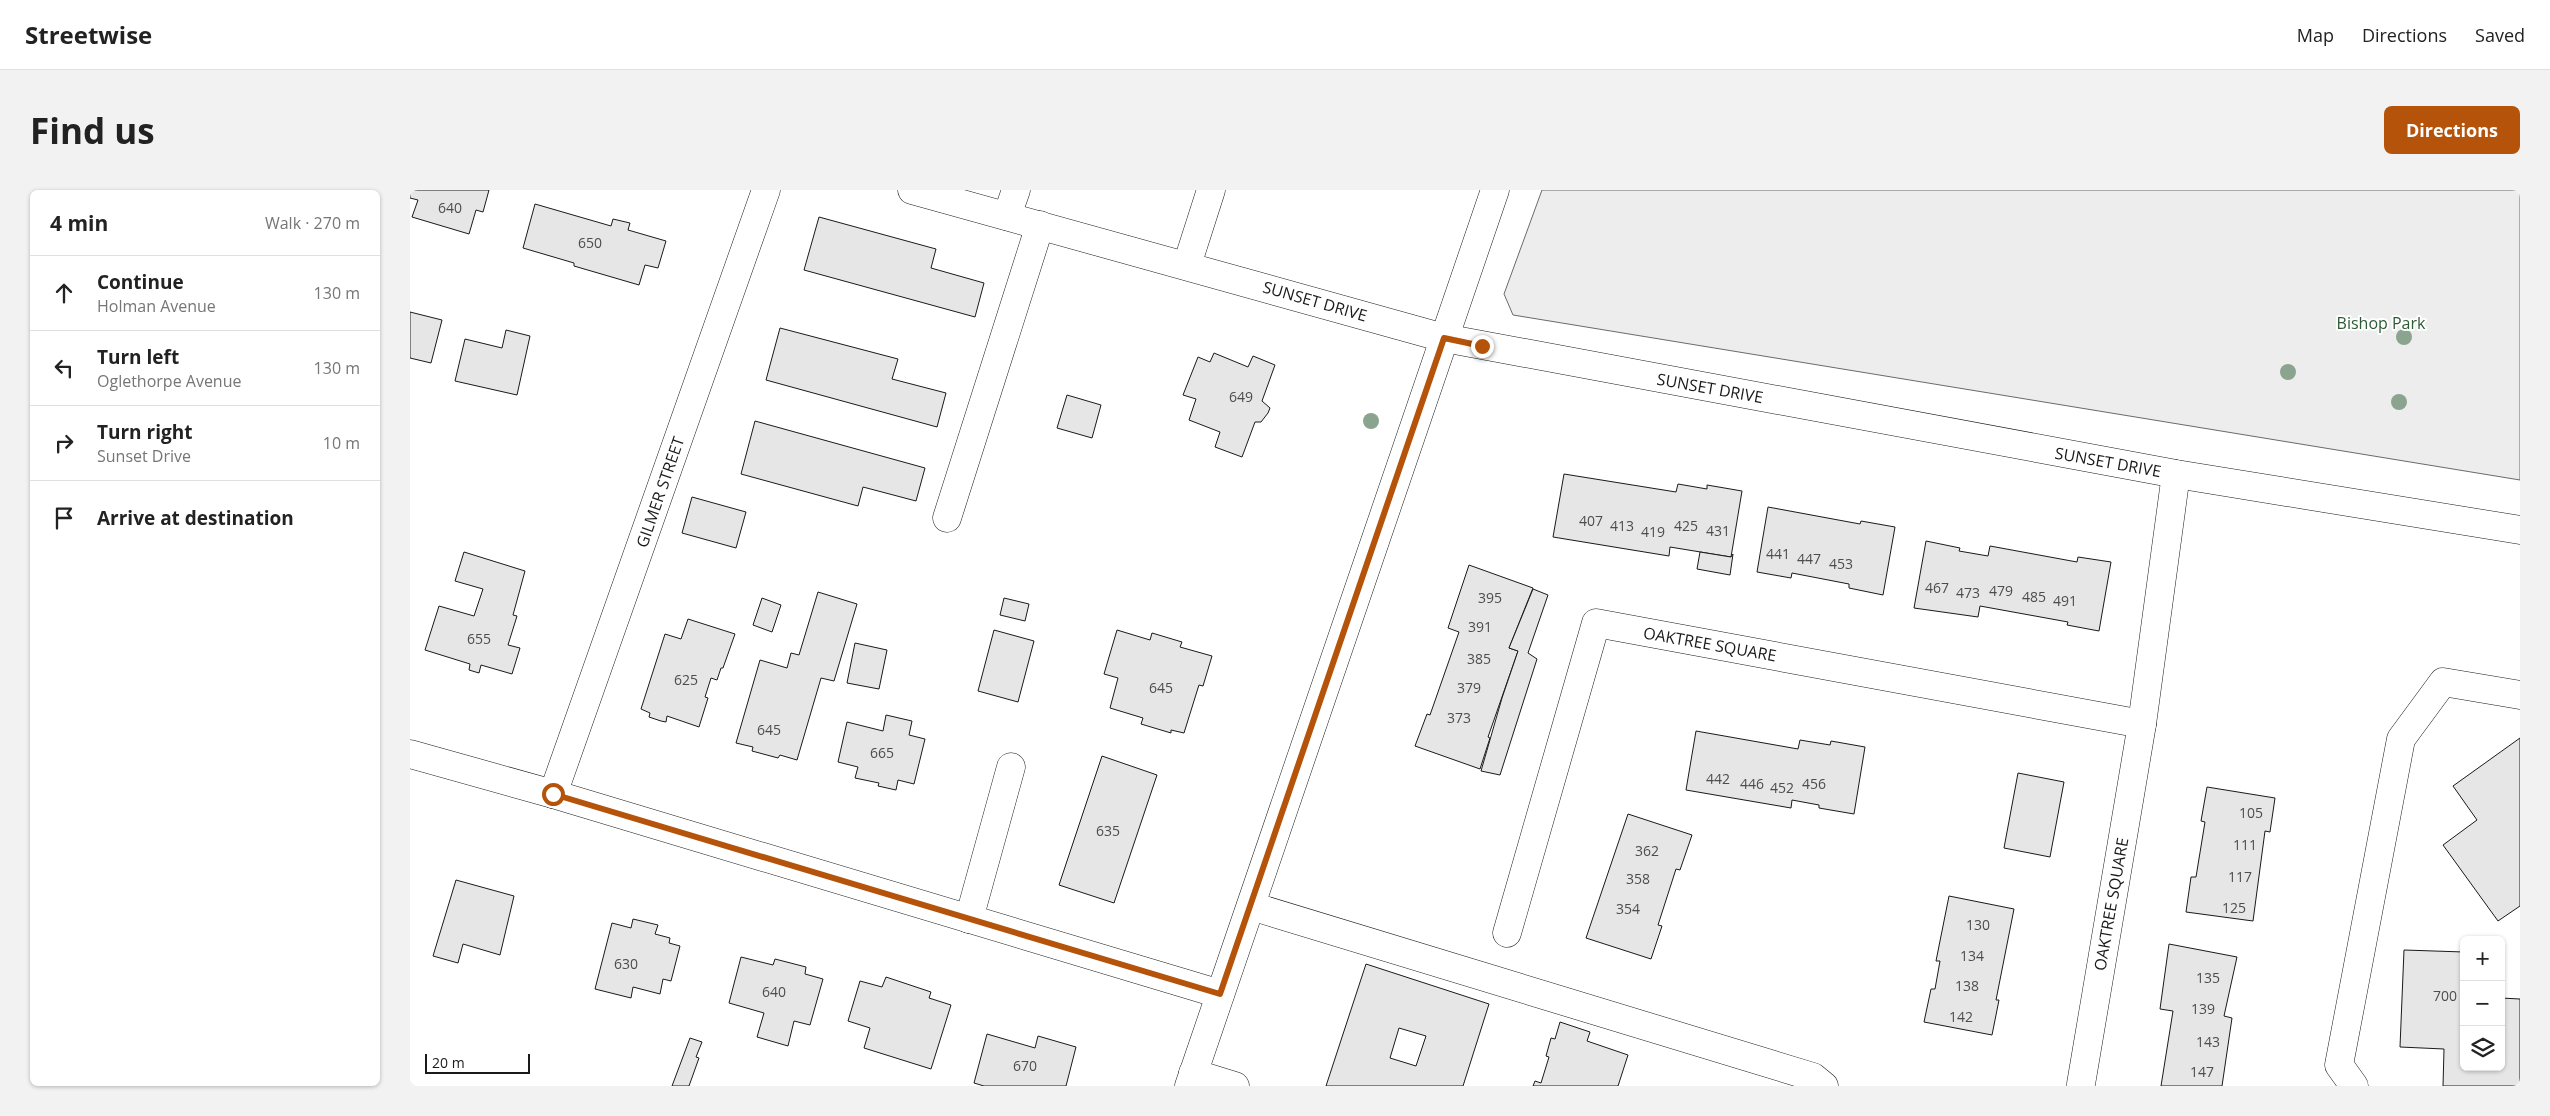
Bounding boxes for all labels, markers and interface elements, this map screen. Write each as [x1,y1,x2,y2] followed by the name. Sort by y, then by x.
[25,18,152,51] text: Streetwise
[2297,23,2334,47] text: Map
[2362,23,2447,47] text: Directions
[2475,23,2525,47] text: Saved
[2384,106,2520,154] button: Directions
[30,107,155,154] text: Find us
[438,198,462,217] house number: 640
[50,209,108,237] text: 4 min
[265,212,360,234] text: Walk · 270 m
[578,233,602,252] house number: 650
[97,269,184,295] text: Continue
[1260,276,1370,326] street label: SUNSET DRIVE
[50,279,78,307] icon: ahead
[314,282,360,304] text: 130 m
[97,295,216,317] text: Holman Avenue
[2337,312,2426,334] park label: Bishop Park
[1471,335,1494,358] route end
[97,344,179,370] text: Turn left
[50,354,78,382] icon: left
[314,357,360,379] text: 130 m
[1655,368,1765,408] street label: SUNSET DRIVE
[97,370,241,392] text: Oglethorpe Avenue
[1229,387,1253,406] house number: 649
[97,419,192,445] text: Turn right
[50,429,78,457] icon: right
[323,432,360,454] text: 10 m
[631,433,689,550] street label: GILMER STREET
[2053,442,2163,482] street label: SUNSET DRIVE
[97,445,191,467] text: Sunset Drive
[50,504,78,532] icon: arrive
[97,505,294,531] text: Arrive at destination
[1579,511,1603,530] house number: 407
[1610,516,1634,535] house number: 413
[1674,516,1698,535] house number: 425
[1706,521,1730,540] house number: 431
[1641,522,1665,541] house number: 419
[1766,544,1790,563] house number: 441
[1797,549,1821,568] house number: 447
[1829,554,1853,573] house number: 453
[1925,578,1949,597] house number: 467
[1989,581,2013,600] house number: 479
[1956,583,1980,602] house number: 473
[2022,587,2046,606] house number: 485
[1478,588,1502,607] house number: 395
[2053,591,2077,610] house number: 491
[1468,617,1492,636] house number: 391
[1642,621,1778,667] street label: OAKTREE SQUARE
[467,629,491,648] house number: 655
[1467,649,1491,668] house number: 385
[674,670,698,689] house number: 625
[1149,678,1173,697] house number: 645
[1457,678,1481,697] house number: 379
[1447,708,1471,727] house number: 373
[757,720,781,739] house number: 645
[870,743,894,762] house number: 665
[1706,769,1730,788] house number: 442
[1740,774,1764,793] house number: 446
[1802,774,1826,793] house number: 456
[1770,778,1794,797] house number: 452
[542,783,565,806] route start
[2239,803,2263,822] house number: 105
[1096,821,1120,840] house number: 635
[2233,835,2257,854] house number: 111
[2088,836,2134,972] street label: OAKTREE SQUARE
[1635,841,1659,860] house number: 362
[2228,867,2252,886] house number: 117
[1626,869,1650,888] house number: 358
[2222,898,2246,917] house number: 125
[1616,899,1640,918] house number: 354
[1966,915,1990,934] house number: 130
[2460,936,2505,1071] map controls
[2460,936,2505,981] button: +
[1960,946,1984,965] house number: 134
[614,954,638,973] house number: 630
[2196,968,2220,987] house number: 135
[1955,976,1979,995] house number: 138
[2460,981,2505,1026] button: −
[762,982,786,1001] house number: 640
[2433,986,2457,1005] house number: 700
[2191,999,2215,1018] house number: 139
[1949,1007,1973,1026] house number: 142
[2460,1026,2505,1071] button: layers
[2196,1032,2220,1051] house number: 143
[425,1051,530,1074] scale bar
[432,1053,465,1072] text: 20 m
[1013,1056,1037,1075] house number: 670
[2190,1062,2214,1081] house number: 147

